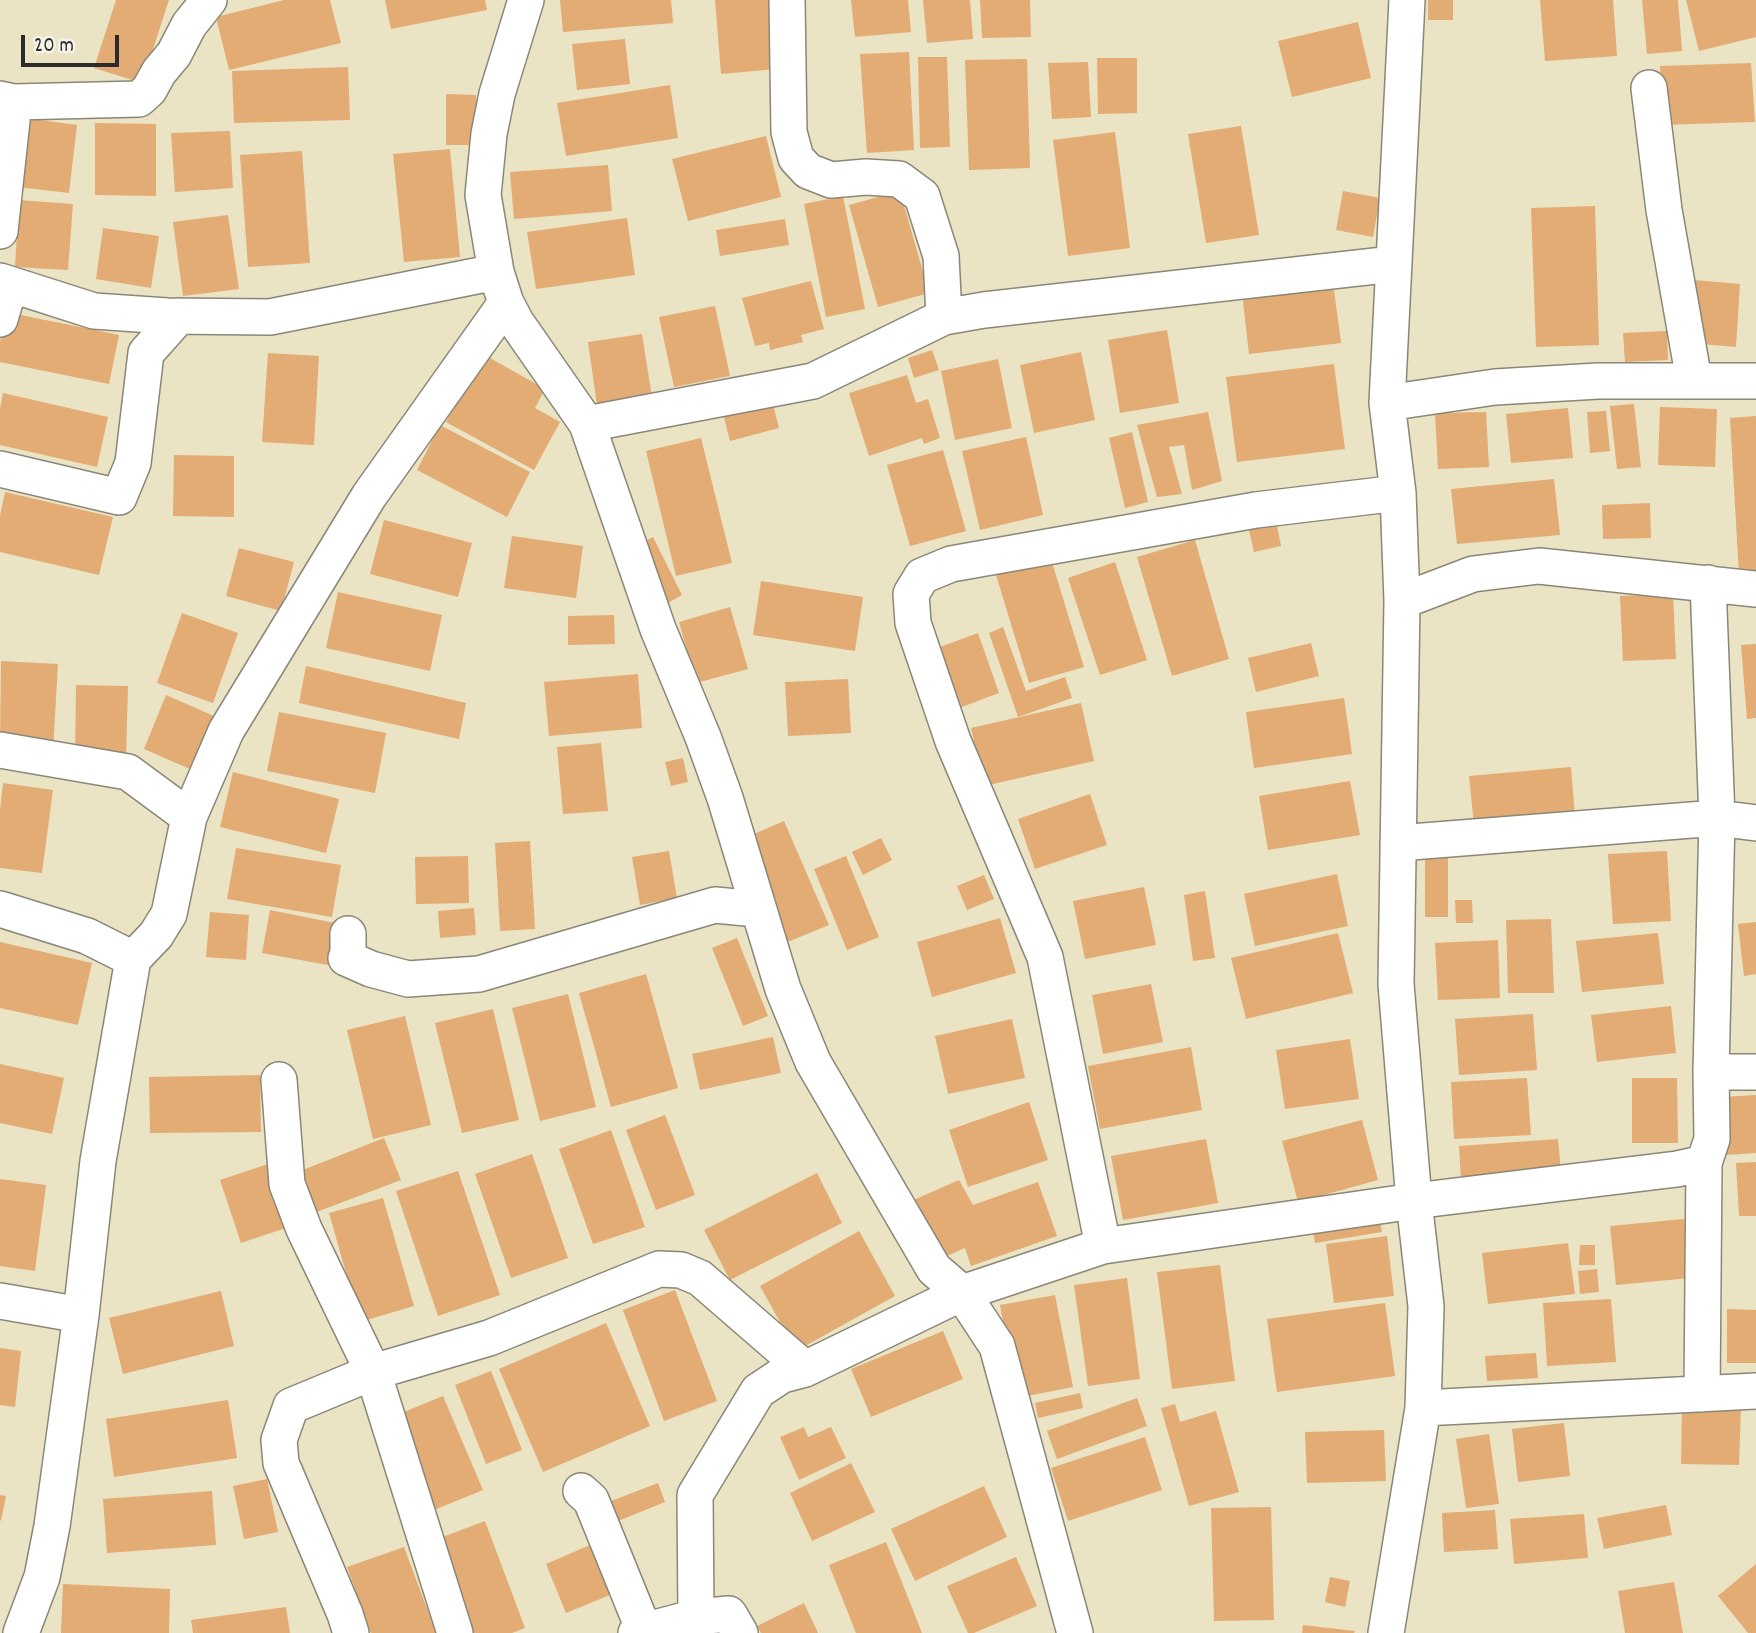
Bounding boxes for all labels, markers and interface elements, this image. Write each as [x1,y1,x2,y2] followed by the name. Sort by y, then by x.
[24,21,122,65] scale bar
[34,32,74,62] text: 20 m

